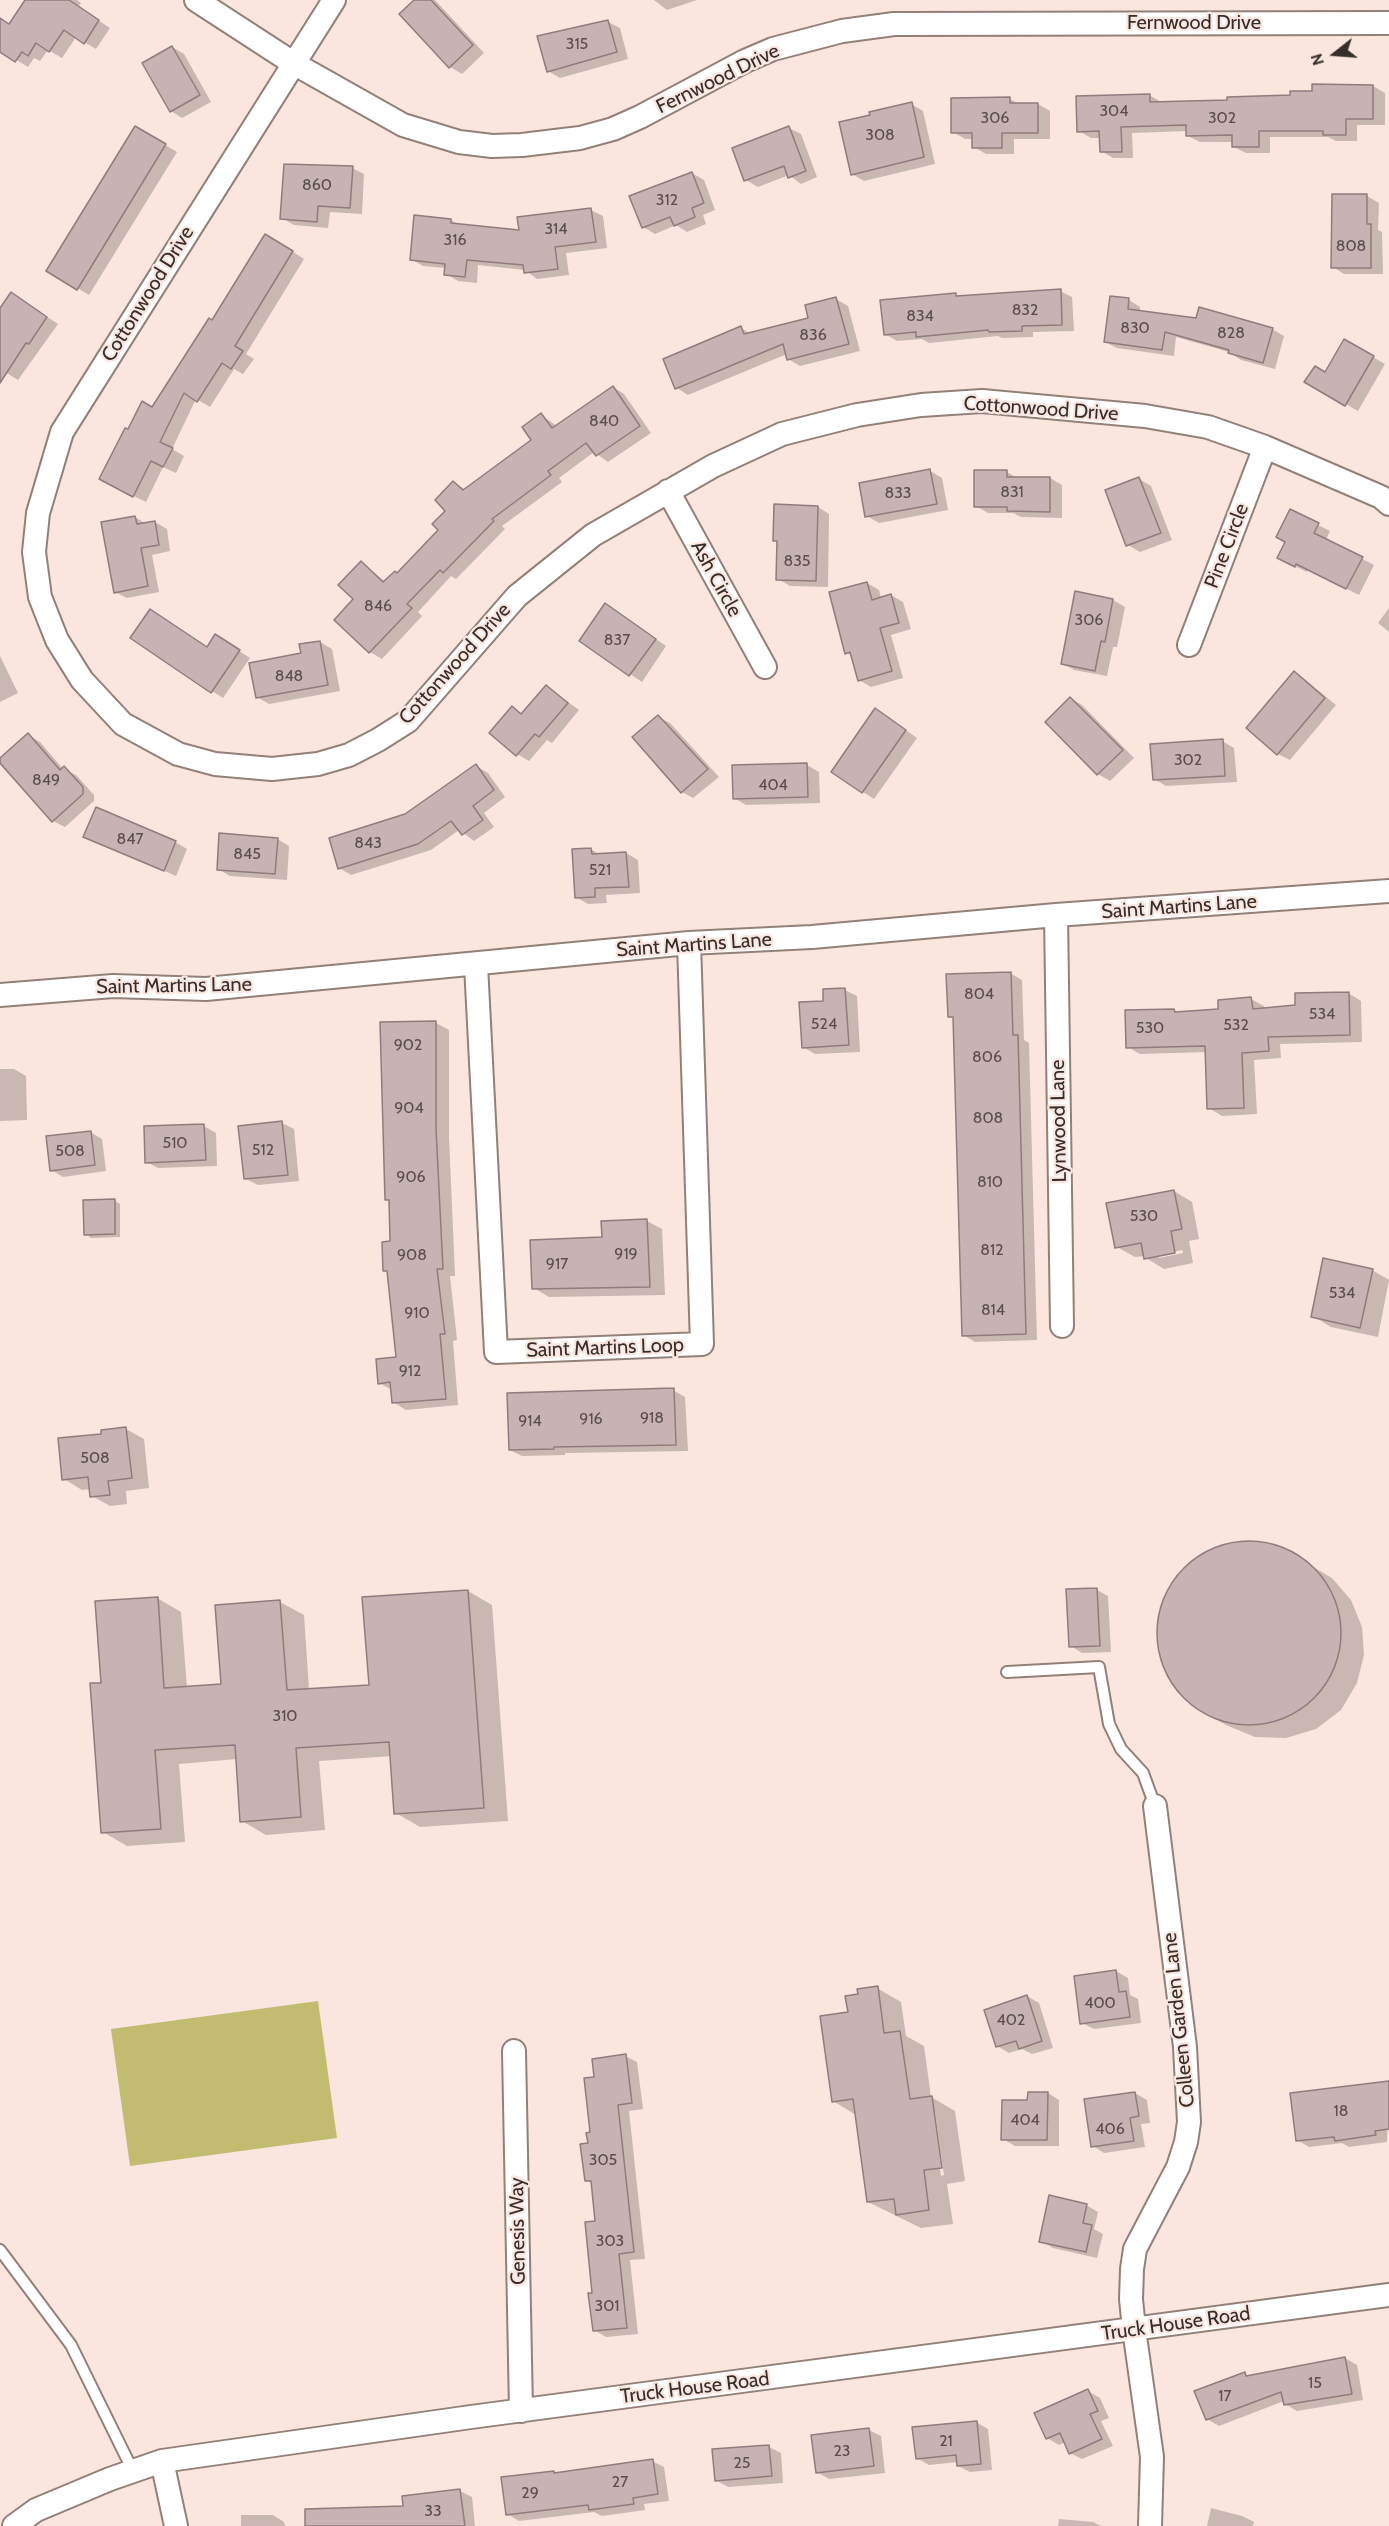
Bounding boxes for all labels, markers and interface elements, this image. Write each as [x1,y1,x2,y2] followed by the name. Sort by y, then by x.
[1127,11,1261,35] street label: Fernwood Drive
[1305,24,1365,84] north arrow
[566,34,588,54] house number: 315
[653,39,783,119] street label: Fernwood Drive
[1307,51,1328,68] text: N
[1099,101,1129,121] house number: 304
[981,108,1009,128] house number: 306
[1208,108,1236,128] house number: 302
[865,125,895,145] house number: 308
[302,175,332,195] house number: 860
[656,190,678,210] house number: 312
[544,219,568,239] house number: 314
[97,222,199,366] street label: Cottonwood Drive
[444,230,466,250] house number: 316
[1336,236,1366,256] house number: 808
[1012,300,1038,320] house number: 832
[906,306,934,326] house number: 834
[1120,318,1150,338] house number: 830
[1217,323,1245,343] house number: 828
[799,325,827,345] house number: 836
[963,392,1119,426] street label: Cottonwood Drive
[589,411,619,431] house number: 840
[1000,482,1024,502] house number: 831
[884,483,912,503] house number: 833
[1200,500,1254,592] street label: Pine Circle
[685,537,747,621] street label: Ash Circle
[783,551,811,571] house number: 835
[364,596,392,616] house number: 846
[394,598,516,730] street label: Cottonwood Drive
[1075,610,1103,630] house number: 306
[604,630,630,650] house number: 837
[275,666,303,686] house number: 848
[1174,750,1202,770] house number: 302
[32,770,60,790] house number: 849
[758,775,788,795] house number: 404
[117,829,143,849] house number: 847
[354,833,382,853] house number: 843
[233,844,261,864] house number: 845
[589,860,611,880] house number: 521
[1100,890,1258,924] street label: Saint Martins Lane
[615,928,773,962] street label: Saint Martins Lane
[96,973,252,999] street label: Saint Martins Lane
[964,984,994,1004] house number: 804
[1309,1004,1335,1024] house number: 534
[811,1014,837,1034] house number: 524
[1223,1015,1249,1035] house number: 532
[1136,1018,1164,1038] house number: 530
[394,1035,422,1055] house number: 902
[972,1047,1002,1067] house number: 806
[1046,1059,1072,1183] street label: Lynwood Lane
[394,1098,424,1118] house number: 904
[973,1108,1003,1128] house number: 808
[162,1133,188,1153] house number: 510
[252,1140,274,1160] house number: 512
[55,1141,85,1161] house number: 508
[396,1167,426,1187] house number: 906
[977,1172,1003,1192] house number: 810
[1130,1206,1158,1226] house number: 530
[980,1240,1004,1260] house number: 812
[614,1244,638,1264] house number: 919
[397,1245,427,1265] house number: 908
[546,1254,568,1274] house number: 917
[1329,1283,1355,1303] house number: 534
[981,1300,1005,1320] house number: 814
[404,1303,430,1323] house number: 910
[526,1333,684,1363] street label: Saint Martins Loop
[399,1361,421,1381] house number: 912
[640,1408,664,1428] house number: 918
[579,1409,603,1429] house number: 916
[518,1411,542,1431] house number: 914
[80,1448,110,1468] house number: 508
[272,1706,298,1726] house number: 310
[1158,1931,1200,2109] street label: Colleen Garden Lane
[1084,1993,1116,2013] house number: 400
[997,2010,1025,2030] house number: 402
[1334,2101,1348,2121] house number: 18
[1010,2110,1040,2130] house number: 404
[1095,2119,1125,2139] house number: 406
[589,2150,617,2170] house number: 305
[505,2177,531,2285] street label: Genesis Way
[596,2231,624,2251] house number: 303
[594,2296,620,2316] house number: 301
[1100,2302,1252,2346] street label: Truck House Road
[619,2367,771,2409] street label: Truck House Road
[1308,2373,1322,2393] house number: 15
[1218,2386,1232,2406] house number: 17
[939,2431,953,2451] house number: 21
[833,2441,851,2461] house number: 23
[733,2453,751,2473] house number: 25
[612,2472,628,2492] house number: 27
[521,2483,539,2503] house number: 29
[424,2501,442,2521] house number: 33

